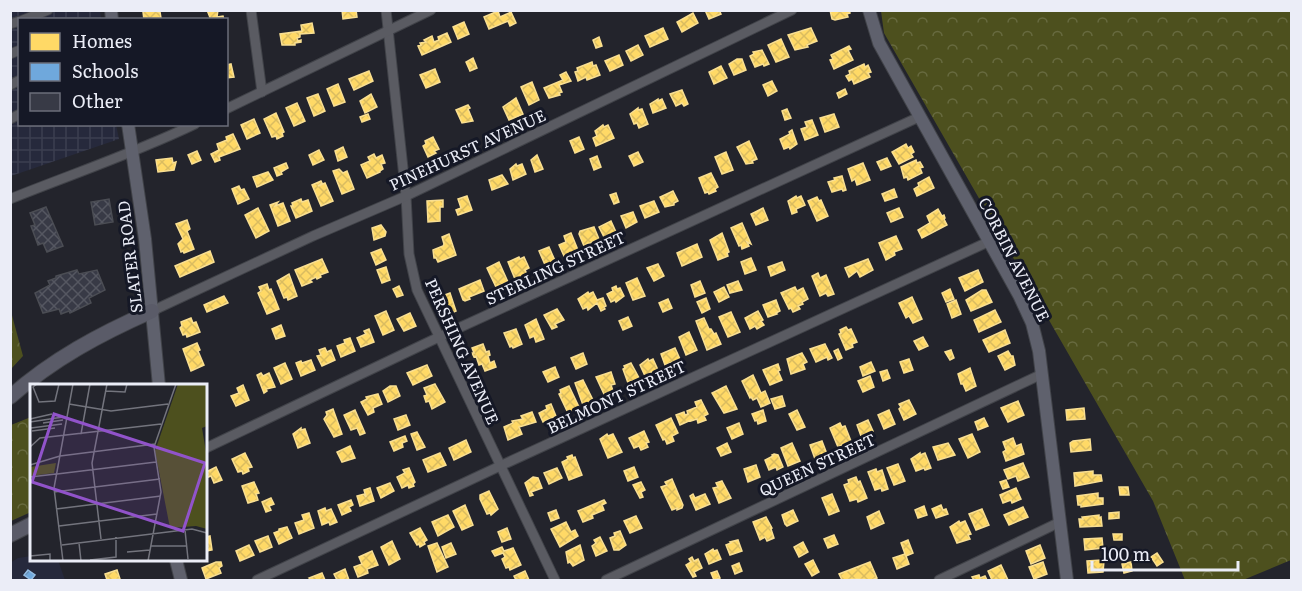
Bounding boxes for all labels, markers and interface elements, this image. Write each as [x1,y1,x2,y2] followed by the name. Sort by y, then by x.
[18,18,228,126] legend
[72,27,132,54] text: Homes
[72,57,138,84] text: Schools
[72,87,123,114] text: Other
[385,102,549,196] street label: PINEHURST AVENUE
[973,193,1057,325] street label: CORBIN AVENUE
[110,199,148,315] street label: SLATER ROAD
[481,224,629,310] street label: STERLING STREET
[420,274,506,428] street label: PERSHING AVENUE
[542,353,690,439] street label: BELMONT STREET
[30,384,207,561] inset map
[755,426,880,502] street label: QUEEN STREET
[1092,534,1238,572] scale bar
[1101,540,1150,567] text: 100 m

